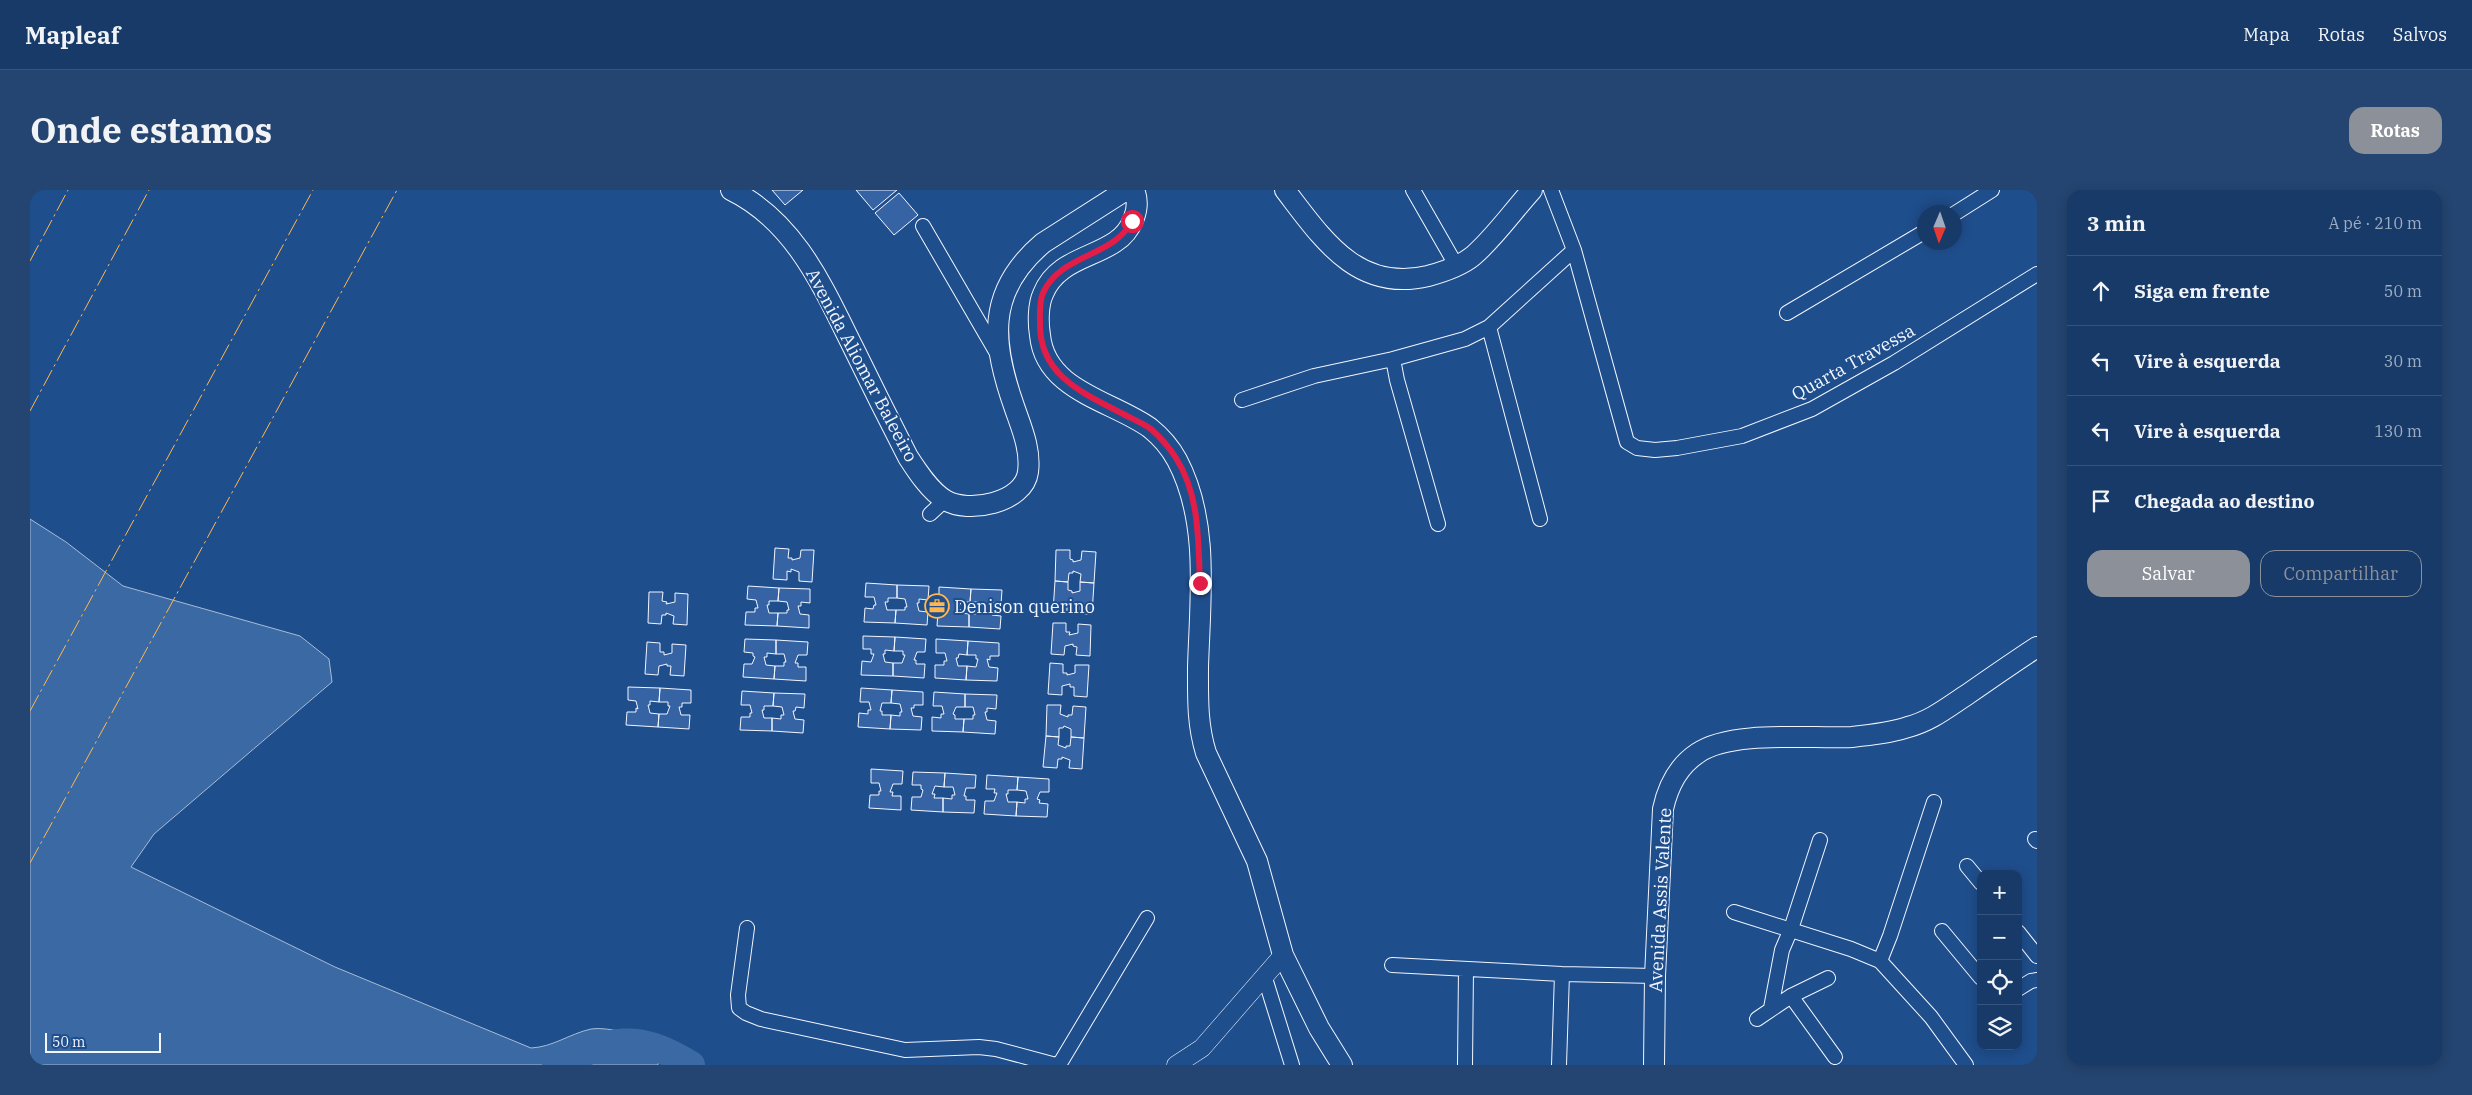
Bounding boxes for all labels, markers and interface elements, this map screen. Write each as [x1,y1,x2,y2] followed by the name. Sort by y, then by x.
[25,19,120,51] text: Mapleaf
[2243,23,2290,46] text: Mapa
[2318,23,2365,46] text: Rotas
[2393,23,2447,46] text: Salvos
[30,107,272,153] text: Onde estamos
[2349,107,2442,154] button: Rotas
[1917,205,1962,250] north arrow
[2087,209,2146,237] text: 3 min
[1121,210,1144,233] route start
[2328,213,2422,233] text: A pé · 210 m
[801,264,923,466] street label: Avenida Aliomar Baleeiro
[2087,277,2115,305] icon: ahead
[2134,279,2270,303] text: Siga em frente
[2384,281,2422,301] text: 50 m
[1787,318,1919,405] street label: Quarta Travessa
[2087,347,2115,375] icon: left
[2134,349,2281,373] text: Vire à esquerda
[2384,351,2422,371] text: 30 m
[2087,417,2115,445] icon: left
[2134,419,2281,443] text: Vire à esquerda
[2374,421,2422,441] text: 130 m
[2087,487,2115,515] icon: arrive
[2134,489,2315,513] text: Chegada ao destino
[2087,550,2250,597] button: Salvar
[2260,550,2422,597] button: Compartilhar
[1189,572,1212,595] route end
[924,593,950,619] office icon: Denison querino
[954,595,1095,618] place label: Denison querino
[1644,807,1676,993] street label: Avenida Assis Valente
[1977,870,2022,1050] map controls
[1977,870,2022,915] button: +
[1977,915,2022,960] button: −
[1977,960,2022,1005] button: locate
[1977,1005,2022,1050] button: layers
[45,1030,161,1053] scale bar
[52,1033,85,1051] text: 50 m

